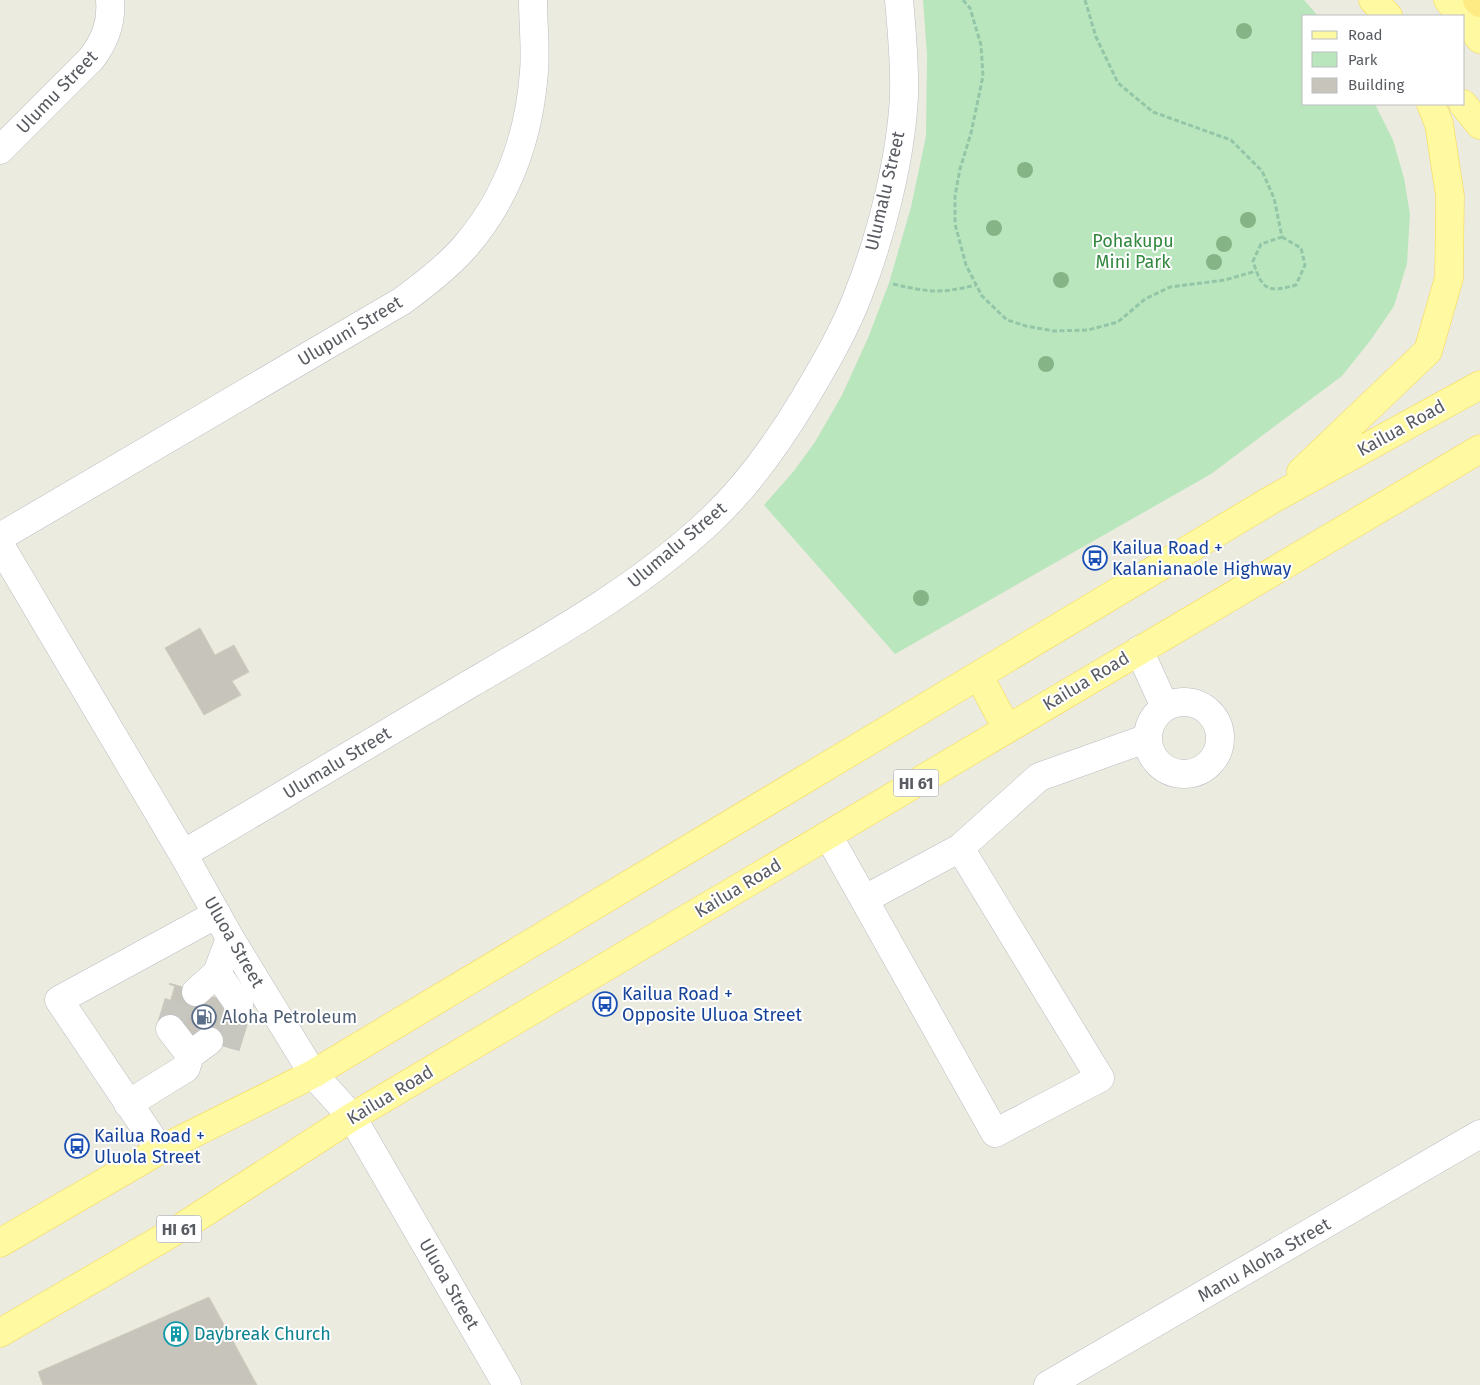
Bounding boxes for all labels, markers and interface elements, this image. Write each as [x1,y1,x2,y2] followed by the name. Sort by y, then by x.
[1302,15,1465,105] legend
[1348,26,1383,44] text: Road
[12,45,102,138] street label: Ulumu Street
[1348,51,1378,69] text: Park
[1348,76,1404,94] text: Building
[861,129,910,253] street label: Ulumalu Street
[1092,230,1174,273] park label: Pohakupu Mini Park
[294,291,407,371] street label: Ulupuni Street
[1353,395,1449,461] street label: Kailua Road
[623,497,731,593] street label: Ulumalu Street
[1112,537,1292,580] place label: Kailua Road + Kalanianaole Highway
[1082,545,1108,571] bus stop icon: Kailua Road + Kalanianaole Highway
[1039,647,1133,715] street label: Kailua Road
[279,722,395,804] street label: Ulumalu Street
[894,770,938,796] road number: HI 61
[691,854,785,922] street label: Kailua Road
[199,893,269,992] street label: Uluoa Street
[622,983,803,1026] place label: Kailua Road + Opposite Uluoa Street
[592,991,618,1017] bus stop icon: Kailua Road + Opposite Uluoa Street
[191,1004,217,1030] fuel station icon: Aloha Petroleum
[222,1006,357,1028] place label: Aloha Petroleum
[343,1061,437,1129] street label: Kailua Road
[94,1125,205,1168] place label: Kailua Road + Uluola Street
[64,1133,90,1159] bus stop icon: Kailua Road + Uluola Street
[1194,1213,1335,1307] street label: Manu Aloha Street
[156,1216,202,1242] road number: HI 61
[414,1235,484,1334] street label: Uluoa Street
[163,1321,189,1347] building icon: Daybreak Church
[194,1323,331,1345] place label: Daybreak Church

